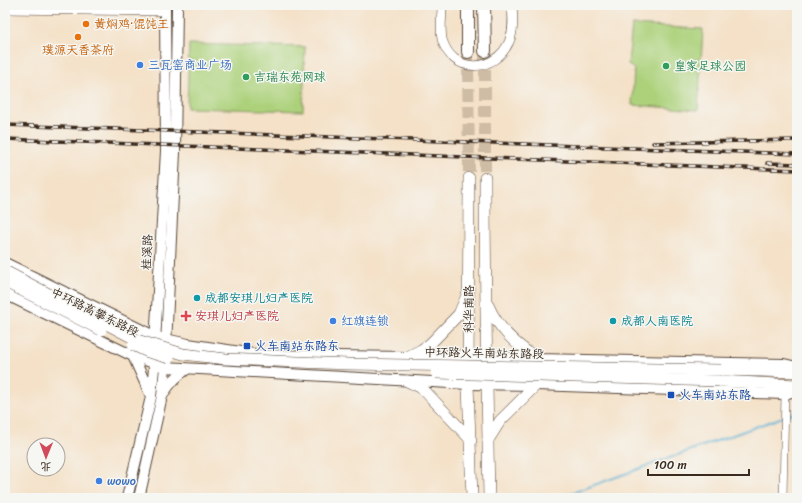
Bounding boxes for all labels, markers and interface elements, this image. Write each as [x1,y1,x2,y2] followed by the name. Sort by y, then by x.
[94,13,169,35] place label: 黄焖鸡·馄饨王
[81,19,91,29] marker: 黄焖鸡·馄饨王
[73,32,83,42] marker: 璞源天香茶府
[42,39,114,61] place label: 璞源天香茶府
[148,54,232,76] place label: 三瓦窑商业广场
[674,55,746,77] place label: 皇家足球公园
[135,60,145,70] marker: 三瓦窑商业广场
[661,61,671,71] marker: 皇家足球公园
[254,66,326,88] place label: 吉瑞东苑网球
[241,72,251,82] marker: 吉瑞东苑网球
[135,233,159,271] street label: 桂溪路
[47,281,143,343] street label: 中环路高攀东路段
[458,285,480,333] street label: 科华南路
[205,287,313,309] place label: 成都安琪儿妇产医院
[192,293,202,303] marker: 成都安琪儿妇产医院
[195,305,279,327] place label: 安琪儿妇产医院
[180,310,192,322] marker: 安琪儿妇产医院
[341,310,389,332] place label: 红旗连锁
[621,310,693,332] place label: 成都人南医院
[328,316,338,326] marker: 红旗连锁
[608,316,618,326] marker: 成都人南医院
[255,335,339,357] place label: 火车南站东路东
[242,341,252,351] marker: 火车南站东路东
[424,341,544,365] street label: 中环路火车南站东路段
[679,384,751,406] place label: 火车南站东路
[666,390,676,400] marker: 火车南站东路
[26,437,66,477] north arrow
[648,451,749,477] scale bar
[654,454,687,476] text: 100 m
[40,457,51,476] text: 北
[107,470,136,492] place label: wowo
[94,476,104,486] marker: wowo

